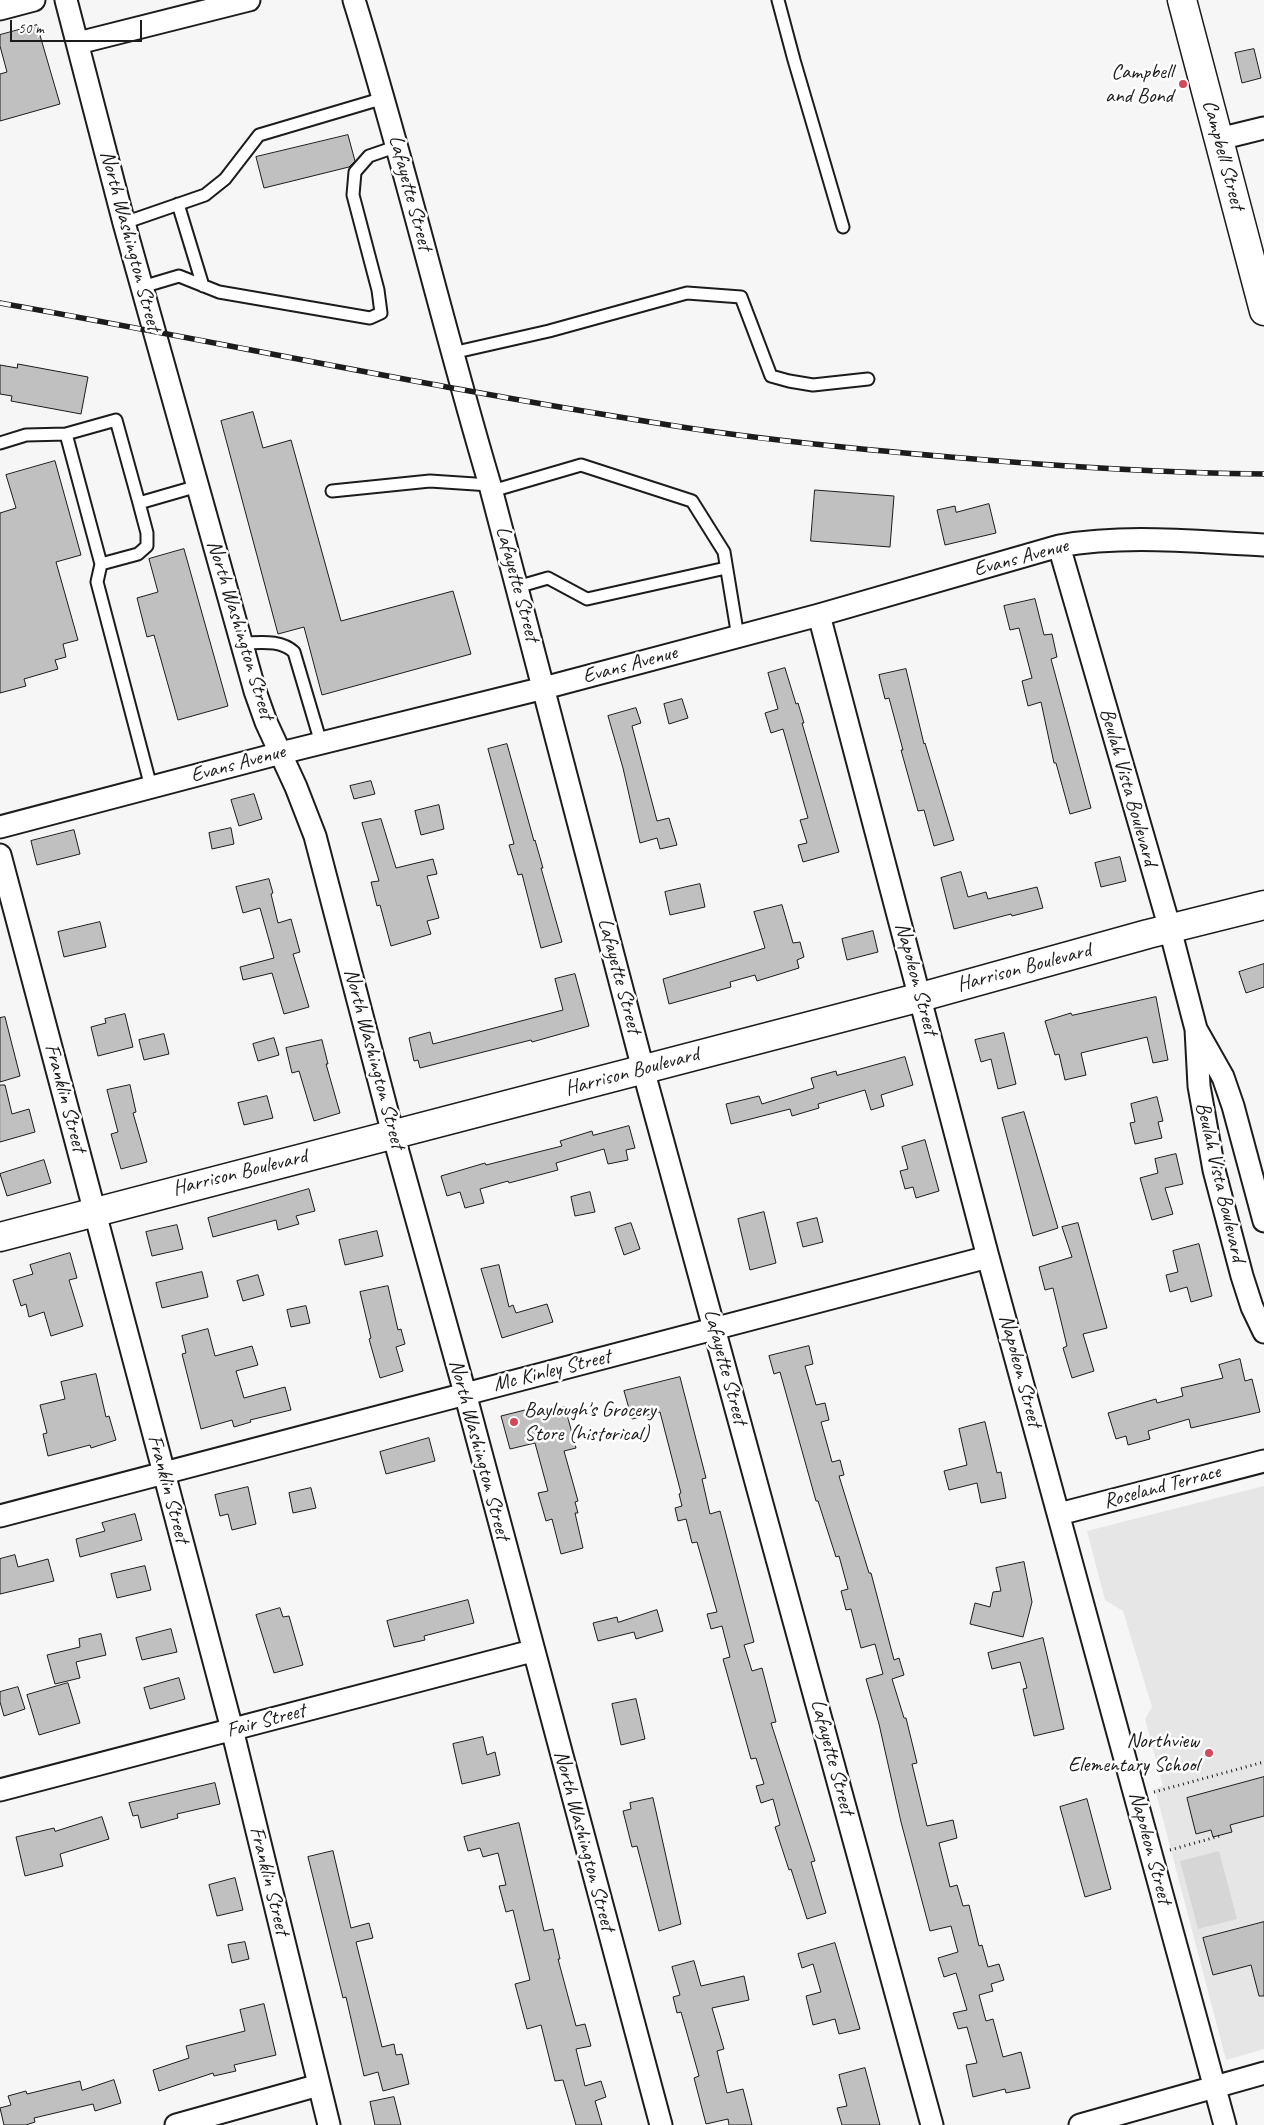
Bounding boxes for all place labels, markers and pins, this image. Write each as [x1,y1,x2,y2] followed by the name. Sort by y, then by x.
[1105,59,1173,109] place label: Campbell and Bond
[1177,78,1189,90] marker: Campbell and Bond
[524,1397,656,1447] place label: Baylough's Grocery Store (historical)
[508,1416,520,1428] marker: Baylough's Grocery Store (historical)
[1068,1728,1199,1778] place label: Northview Elementary School
[1203,1747,1215,1759] marker: Northview Elementary School

